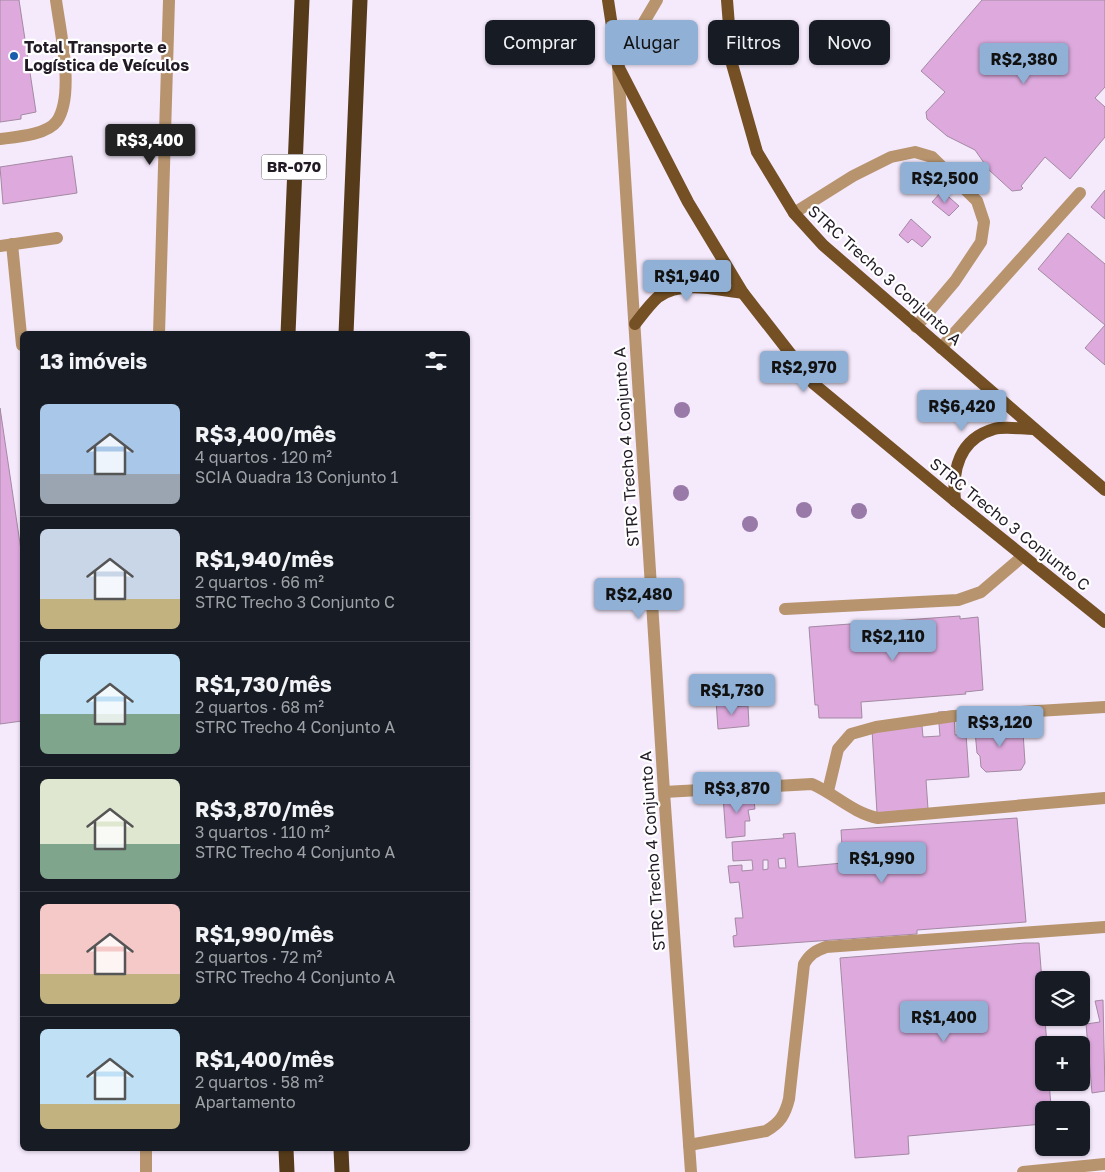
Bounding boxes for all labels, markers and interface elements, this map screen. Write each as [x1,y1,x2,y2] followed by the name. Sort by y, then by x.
[485,20,595,65] chip: Comprar
[605,20,698,65] chip: Alugar
[708,20,799,65] chip: Filtros
[809,20,890,65] chip: Novo
[24,37,189,75] place label: Total Transporte e Logística de Veículos
[978,42,1070,85] pin: R$2,380
[990,49,1058,69] text: R$2,380
[8,50,20,62] marker: Total Transporte e Logística de Veículos
[104,124,196,166] pin: R$3,400
[116,130,184,150] text: R$3,400
[262,154,326,180] road number: BR-070
[899,162,991,204] pin: R$2,500
[911,168,979,188] text: R$2,500
[804,201,966,349] street label: STRC Trecho 3 Conjunto A
[641,260,733,302] pin: R$1,940
[654,266,720,286] text: R$1,940
[609,346,643,548] street label: STRC Trecho 4 Conjunto A
[422,347,450,375] icon: filters
[40,348,147,374] text: 13 imóveis
[758,350,850,393] pin: R$2,970
[771,357,837,377] text: R$2,970
[916,390,1008,432] pin: R$6,420
[928,396,996,416] text: R$6,420
[195,421,336,447] text: R$3,400/mês
[80,424,140,484] icon: home
[195,447,332,467] text: 4 quartos · 120 m²
[926,453,1094,595] street label: STRC Trecho 3 Conjunto C
[195,467,398,487] text: SCIA Quadra 13 Conjunto 1
[195,546,334,572] text: R$1,940/mês
[80,549,140,609] icon: home
[195,572,324,592] text: 2 quartos · 66 m²
[593,578,685,620] pin: R$2,480
[605,584,673,604] text: R$2,480
[195,592,395,612] text: STRC Trecho 3 Conjunto C
[847,620,939,662] pin: R$2,110
[861,626,925,646] text: R$2,110
[195,671,332,697] text: R$1,730/mês
[80,674,140,734] icon: home
[686,674,778,716] pin: R$1,730
[700,680,764,700] text: R$1,730
[195,697,324,717] text: 2 quartos · 68 m²
[954,706,1046,748] pin: R$3,120
[967,712,1033,732] text: R$3,120
[195,717,395,737] text: STRC Trecho 4 Conjunto A
[635,750,669,952] street label: STRC Trecho 4 Conjunto A
[691,772,783,814] pin: R$3,870
[704,778,770,798] text: R$3,870
[195,796,334,822] text: R$3,870/mês
[80,799,140,859] icon: home
[195,822,330,842] text: 3 quartos · 110 m²
[195,842,395,862] text: STRC Trecho 4 Conjunto A
[836,842,928,884] pin: R$1,990
[849,848,915,868] text: R$1,990
[195,921,334,947] text: R$1,990/mês
[80,924,140,984] icon: home
[195,947,322,967] text: 2 quartos · 72 m²
[195,967,395,987] text: STRC Trecho 4 Conjunto A
[1035,971,1090,1156] map controls
[1035,971,1090,1026] button: layers
[898,1000,990,1043] pin: R$1,400
[911,1007,977,1027] text: R$1,400
[1035,1036,1090,1091] button: +
[195,1046,334,1072] text: R$1,400/mês
[80,1049,140,1109] icon: home
[195,1072,324,1092] text: 2 quartos · 58 m²
[195,1092,296,1112] text: Apartamento
[1035,1101,1090,1156] button: −

